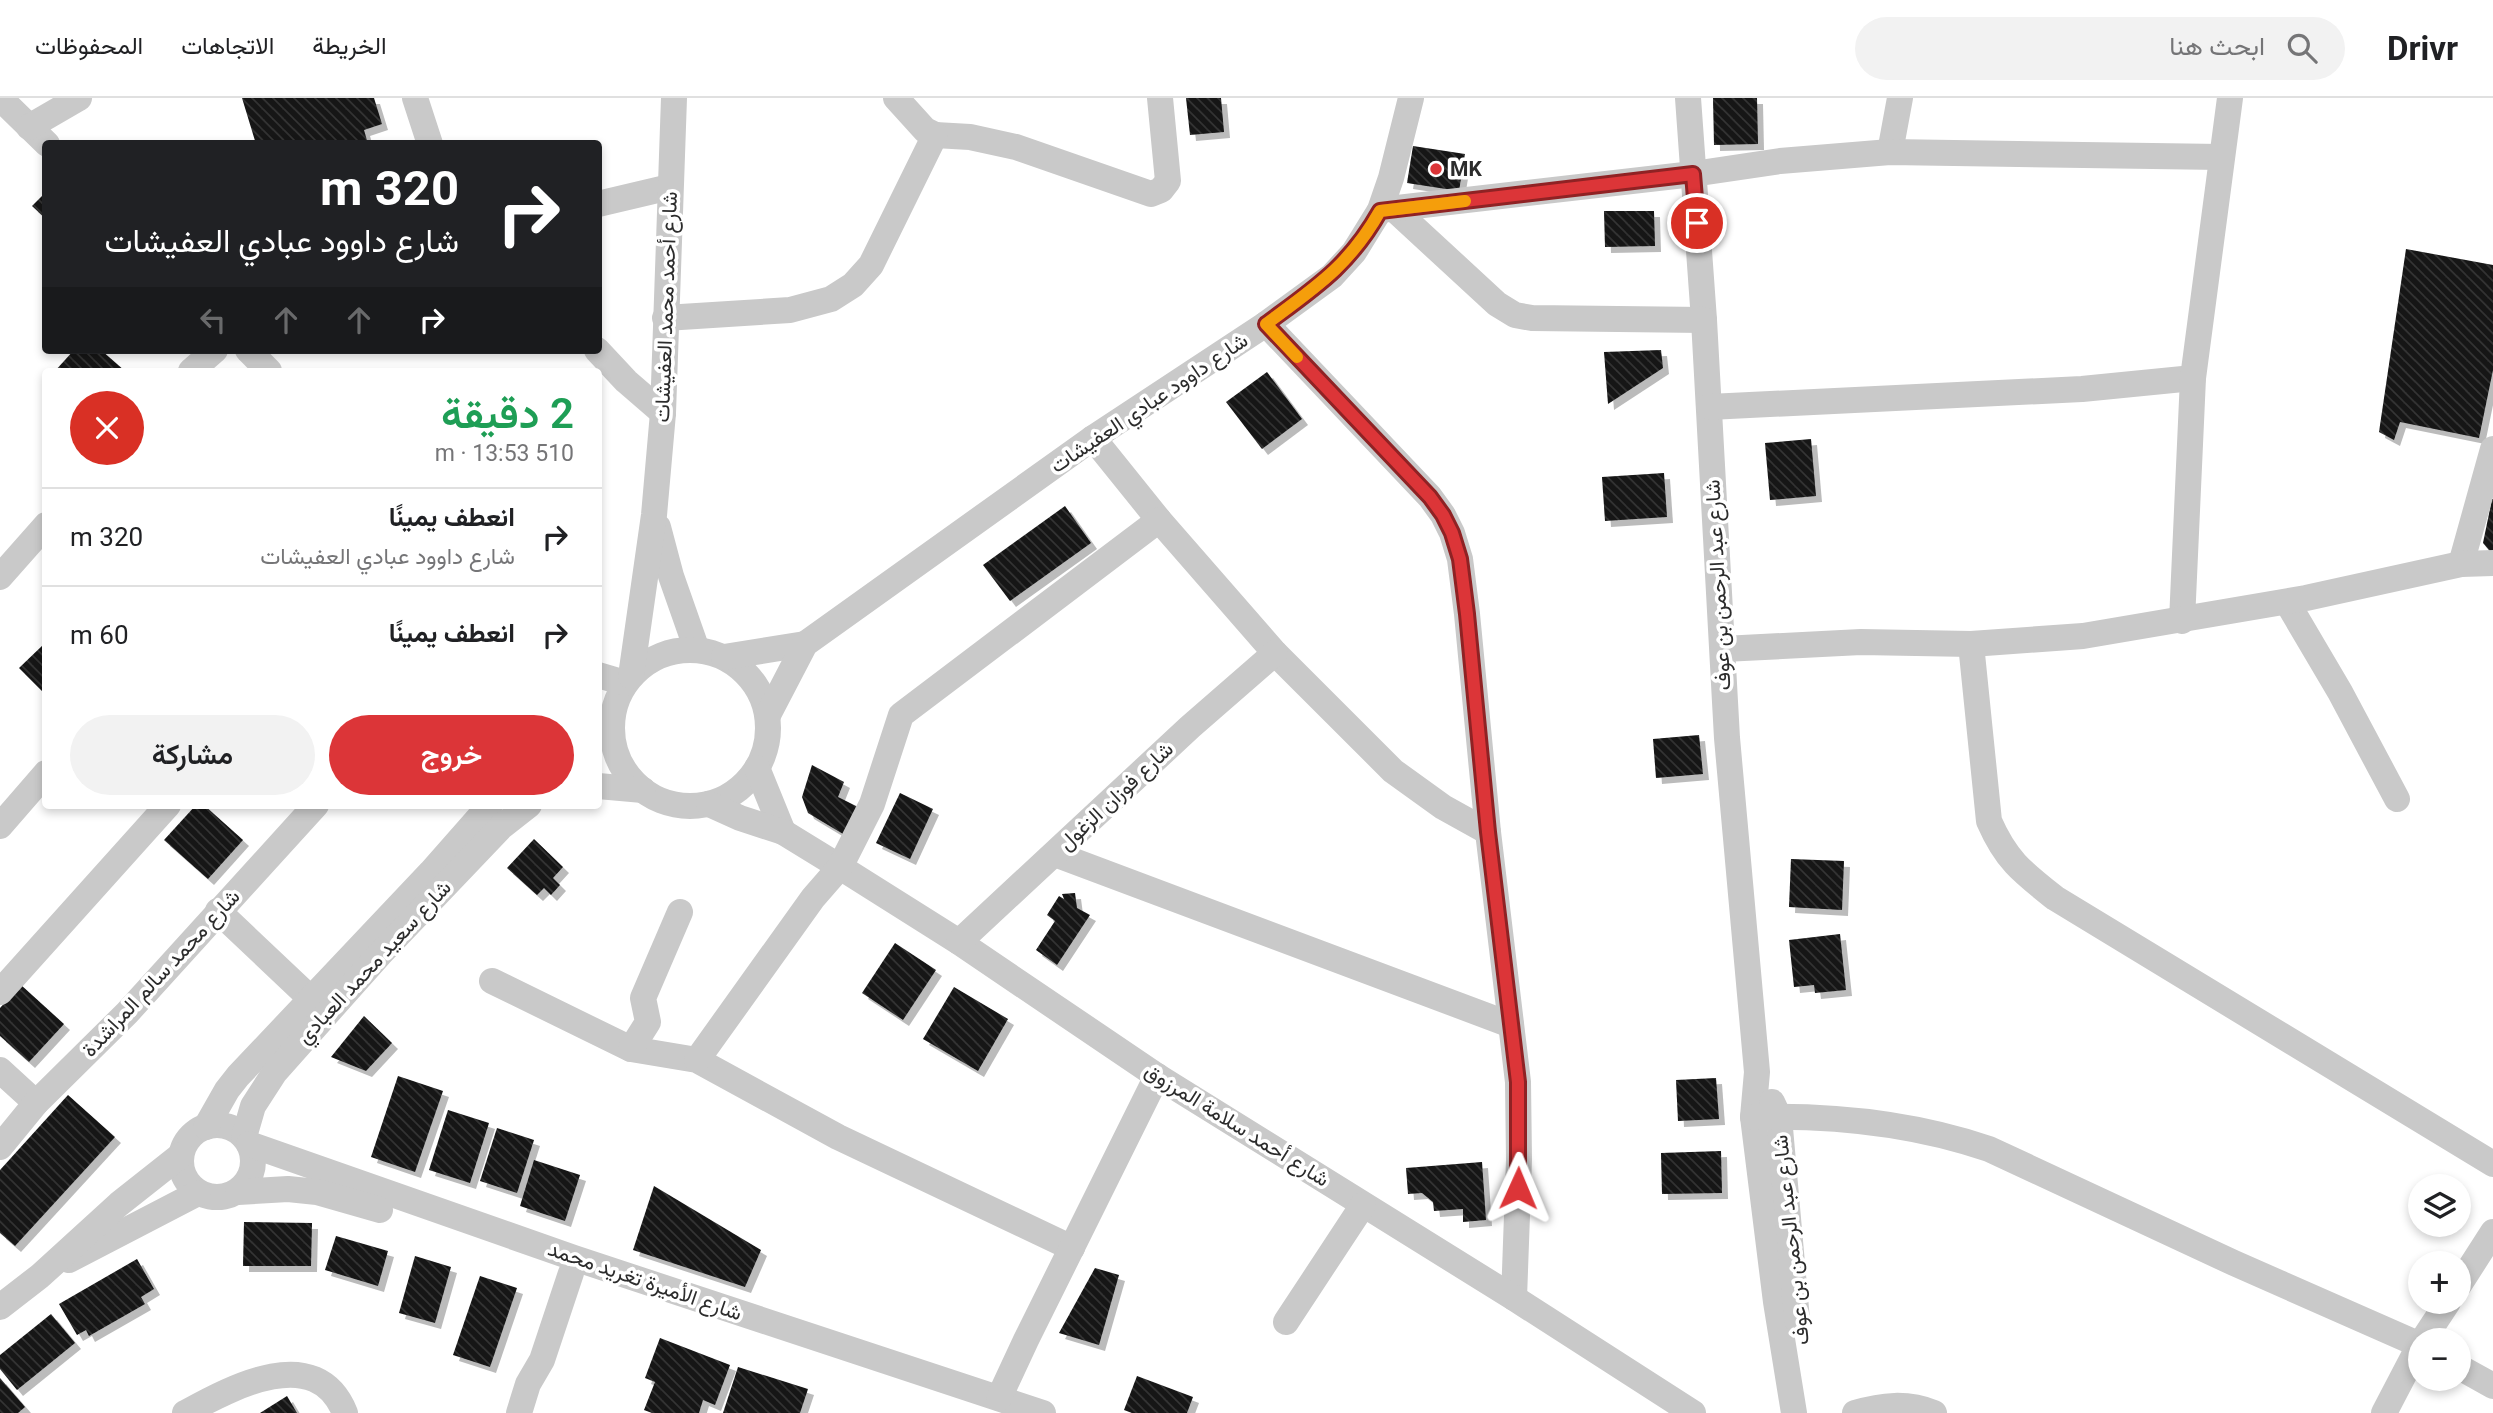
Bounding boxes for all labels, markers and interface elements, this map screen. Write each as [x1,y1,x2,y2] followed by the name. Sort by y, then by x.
[1855,17,2345,80] search box
[2283,29,2321,67] icon: search
[2387,29,2458,68] text: Drivr
[2169,31,2265,61] text: ابحث هنا
[35,32,143,60] text: المحفوظات
[181,32,274,60] text: الاتجاهات
[312,32,387,60] text: الخريطة
[1450,157,1482,181] place label: MK
[320,160,459,217] text: 320 m
[1428,161,1444,177] marker: MK
[483,168,574,259] icon: right
[650,191,684,423] street label: شارع أحمد محمد العفيشات
[1667,193,1727,253] pin
[1678,204,1716,242] icon: arrive
[104,222,459,260] text: شارع داوود عبادي العفيشات
[194,301,232,339] icon: left
[267,301,305,339] icon: ahead
[340,301,378,339] icon: ahead
[413,301,451,339] icon: right
[1046,328,1255,482] street label: شارع داوود عبادي العفيشات
[441,389,574,438] text: 2 دقيقة
[70,391,144,465] button: close
[435,440,574,467] text: 510 m · 13:53
[1700,479,1738,691] street label: شارع عبد الرحمن بن عوف
[389,502,515,532] text: انعطف يمينًا
[536,518,574,556] icon: right
[70,522,143,552] text: 320 m
[260,543,515,570] text: شارع داوود عبادي العفيشات
[536,616,574,654] icon: right
[389,618,515,648] text: انعطف يمينًا
[70,620,129,650] text: 60 m
[70,715,315,795] button: مشاركة
[329,715,574,795] button: خروج
[1054,737,1180,857] street label: شارع فوزان الزغول
[292,875,460,1052] street label: شارع سعيد محمد العبادي
[77,884,246,1063] street label: شارع محمد سالم المراشدة
[1139,1058,1334,1193] street label: شارع أحمد سلامة المرزوق
[1768,1134,1816,1346] street label: شارع عبد الرحمن بن عوف
[1481,1151,1555,1225] position arrow
[2408,1174,2471,1391] map controls
[2408,1174,2471,1237] button: layers
[544,1237,745,1327] street label: شارع الأميرة تغريد محمد
[2408,1251,2471,1314] button: +
[2408,1328,2471,1391] button: −

